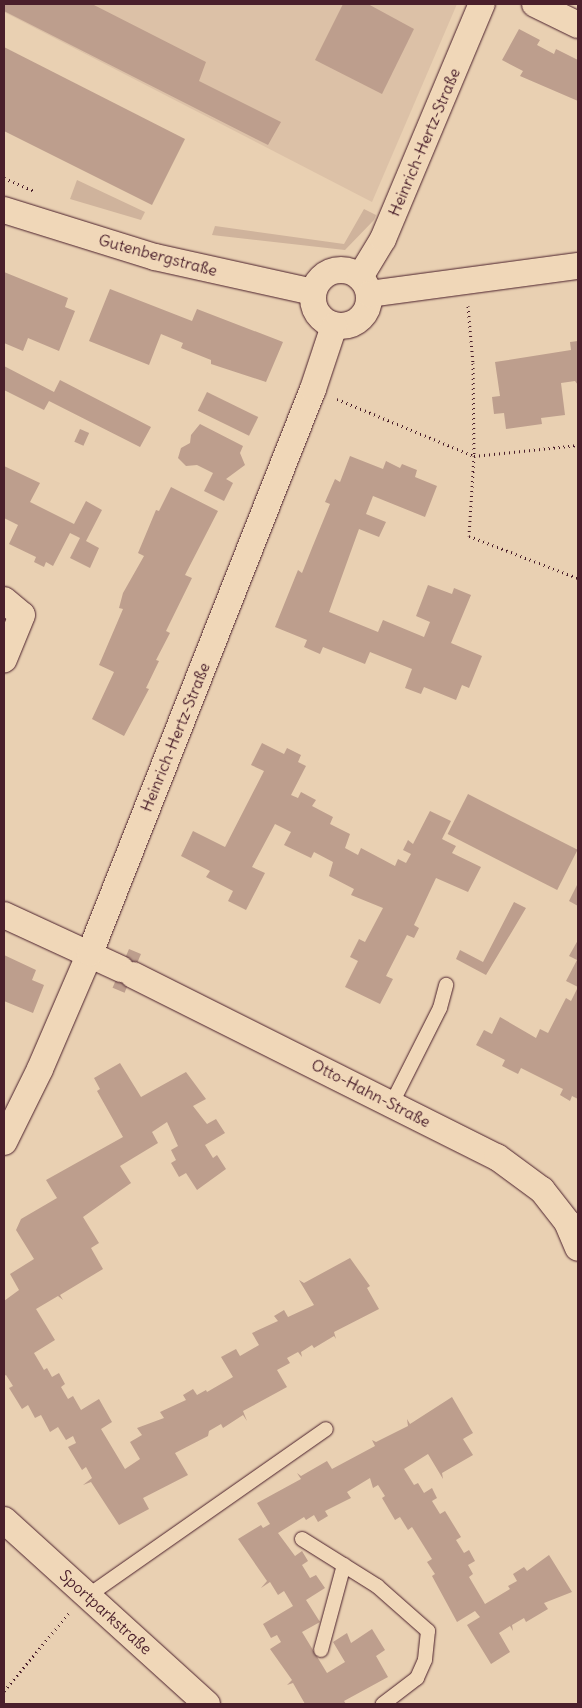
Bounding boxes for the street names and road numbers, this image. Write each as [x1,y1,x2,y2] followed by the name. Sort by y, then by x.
[384,65,464,219] street label: Heinrich-Hertz-Straße
[96,230,220,280] street label: Gutenbergstraße
[136,660,214,814] street label: Heinrich-Hertz-Straße
[308,1055,434,1131] street label: Otto-Hahn-Straße
[56,1566,156,1658] street label: Sportparkstraße

